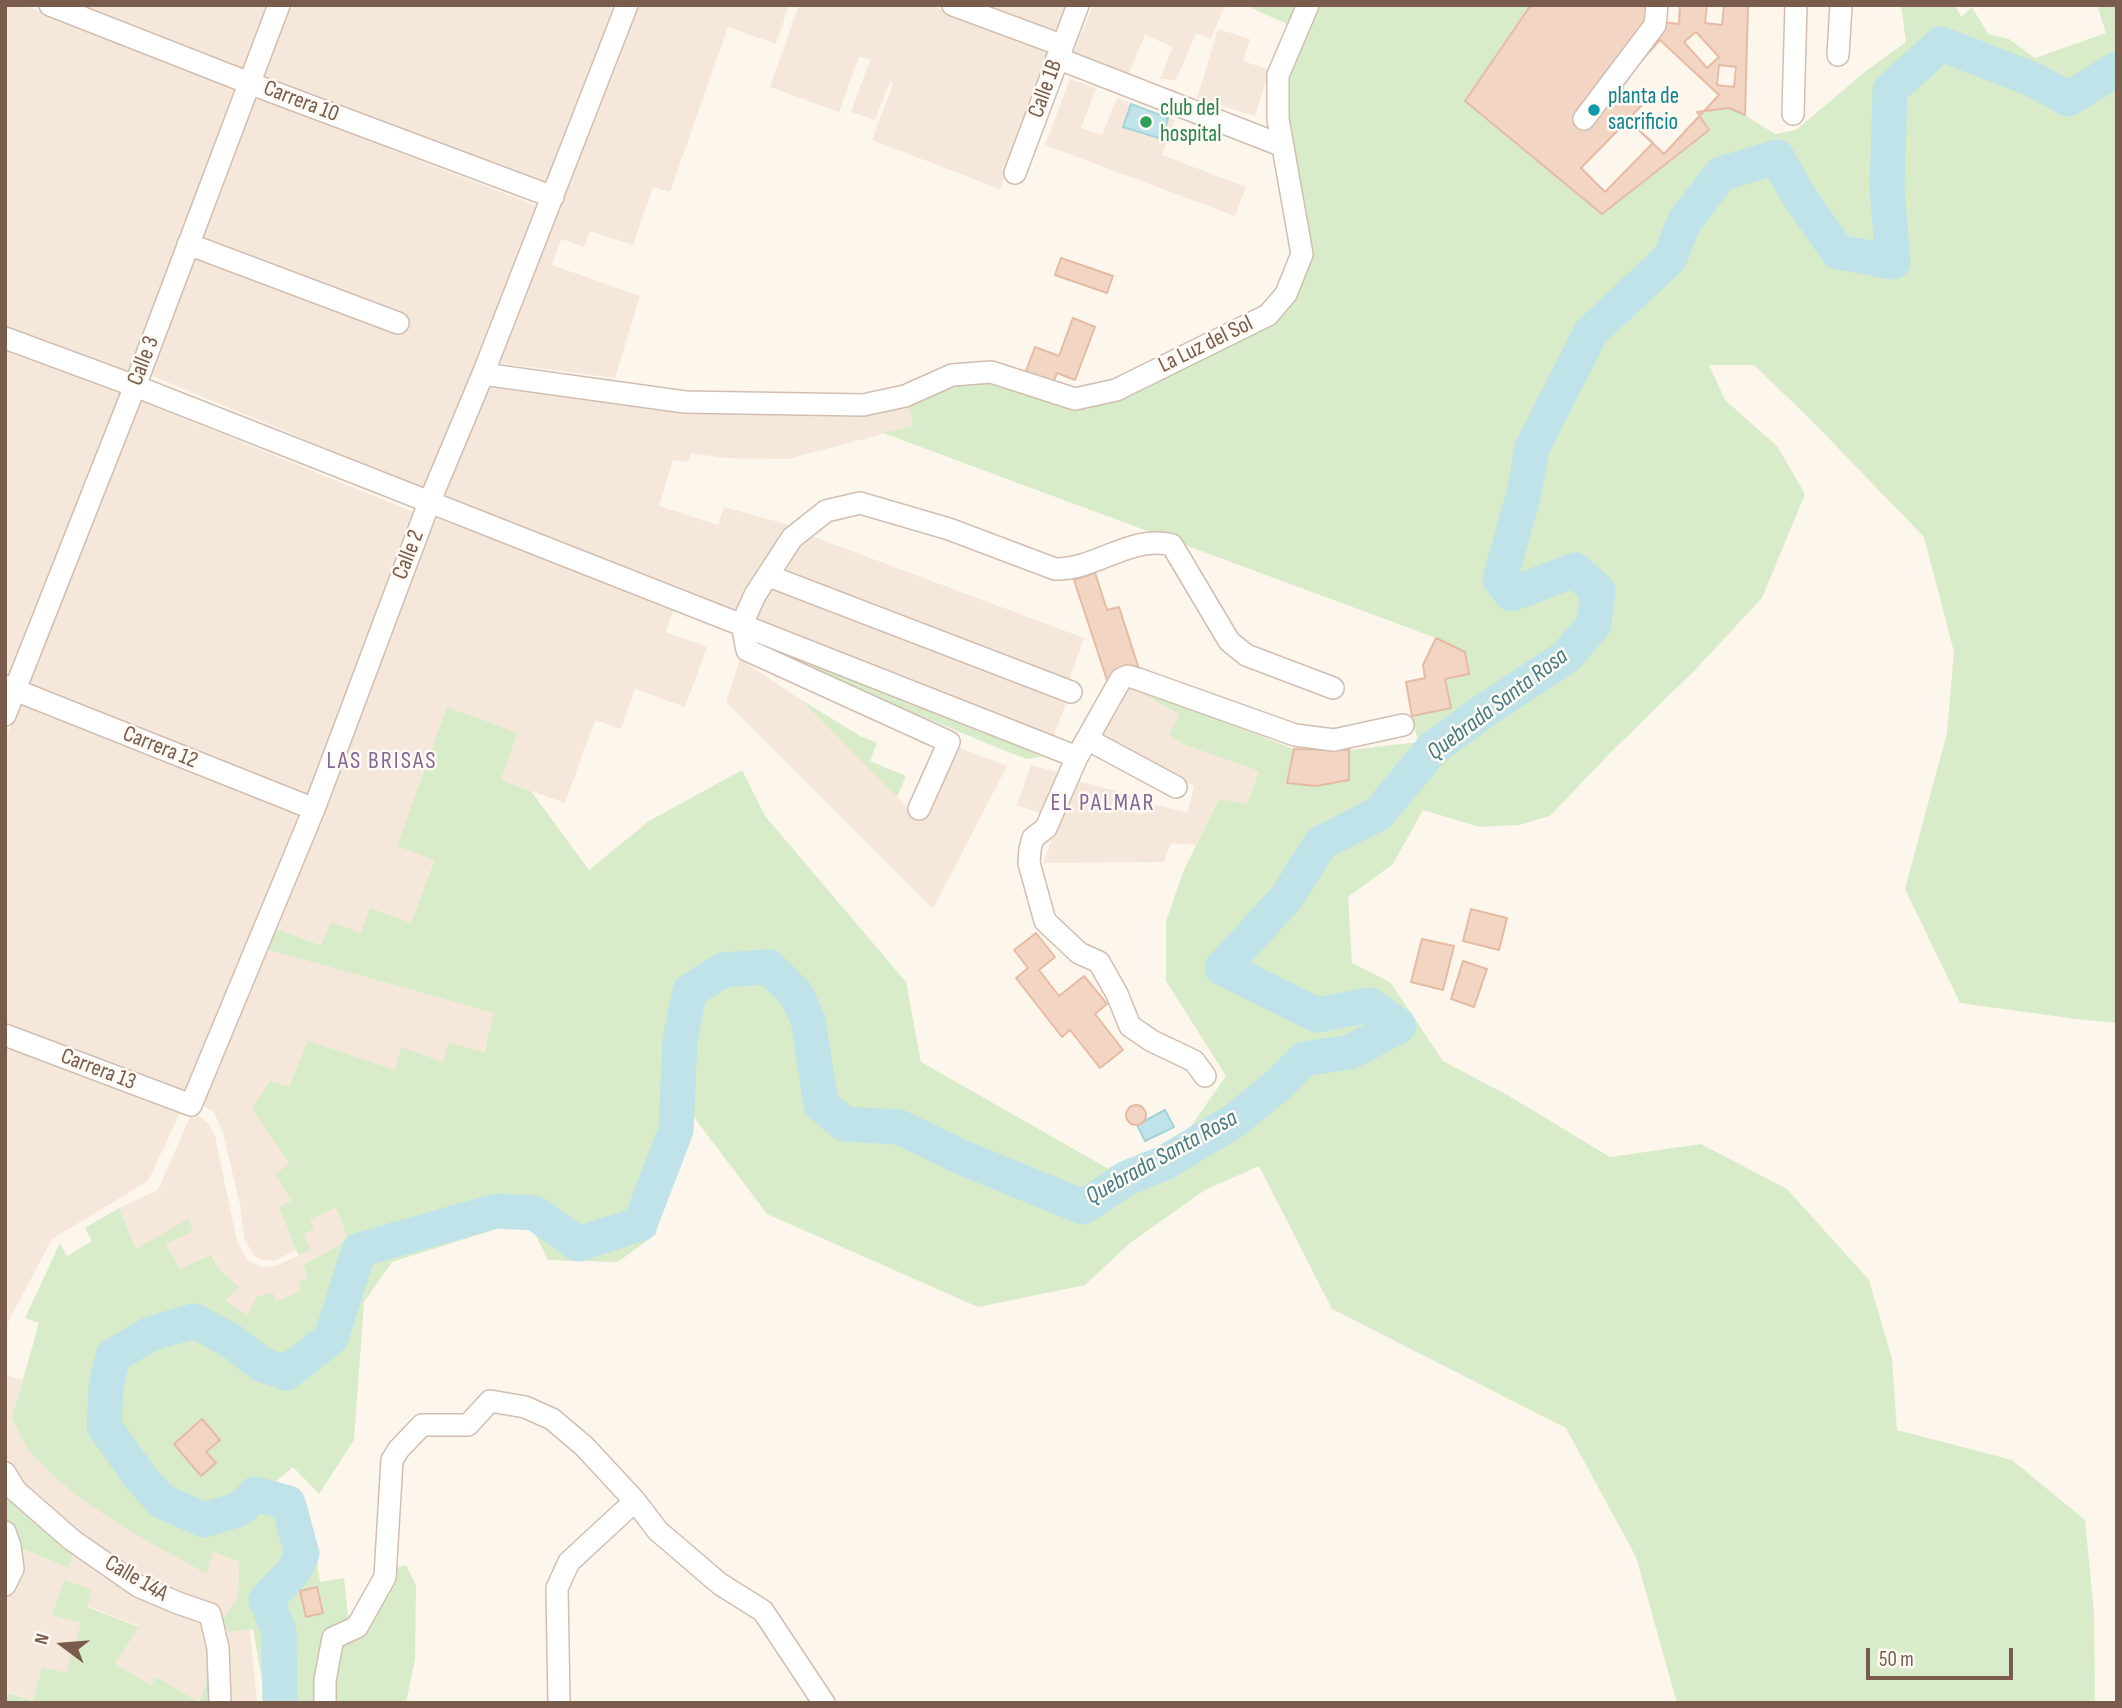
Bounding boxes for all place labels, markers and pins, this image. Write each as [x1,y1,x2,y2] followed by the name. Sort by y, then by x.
[1608,83,1679,137] place label: planta de sacrificio
[1160,95,1221,149] place label: club del hospital
[1586,102,1602,118] marker: planta de sacrificio
[1138,114,1154,130] marker: club del hospital

